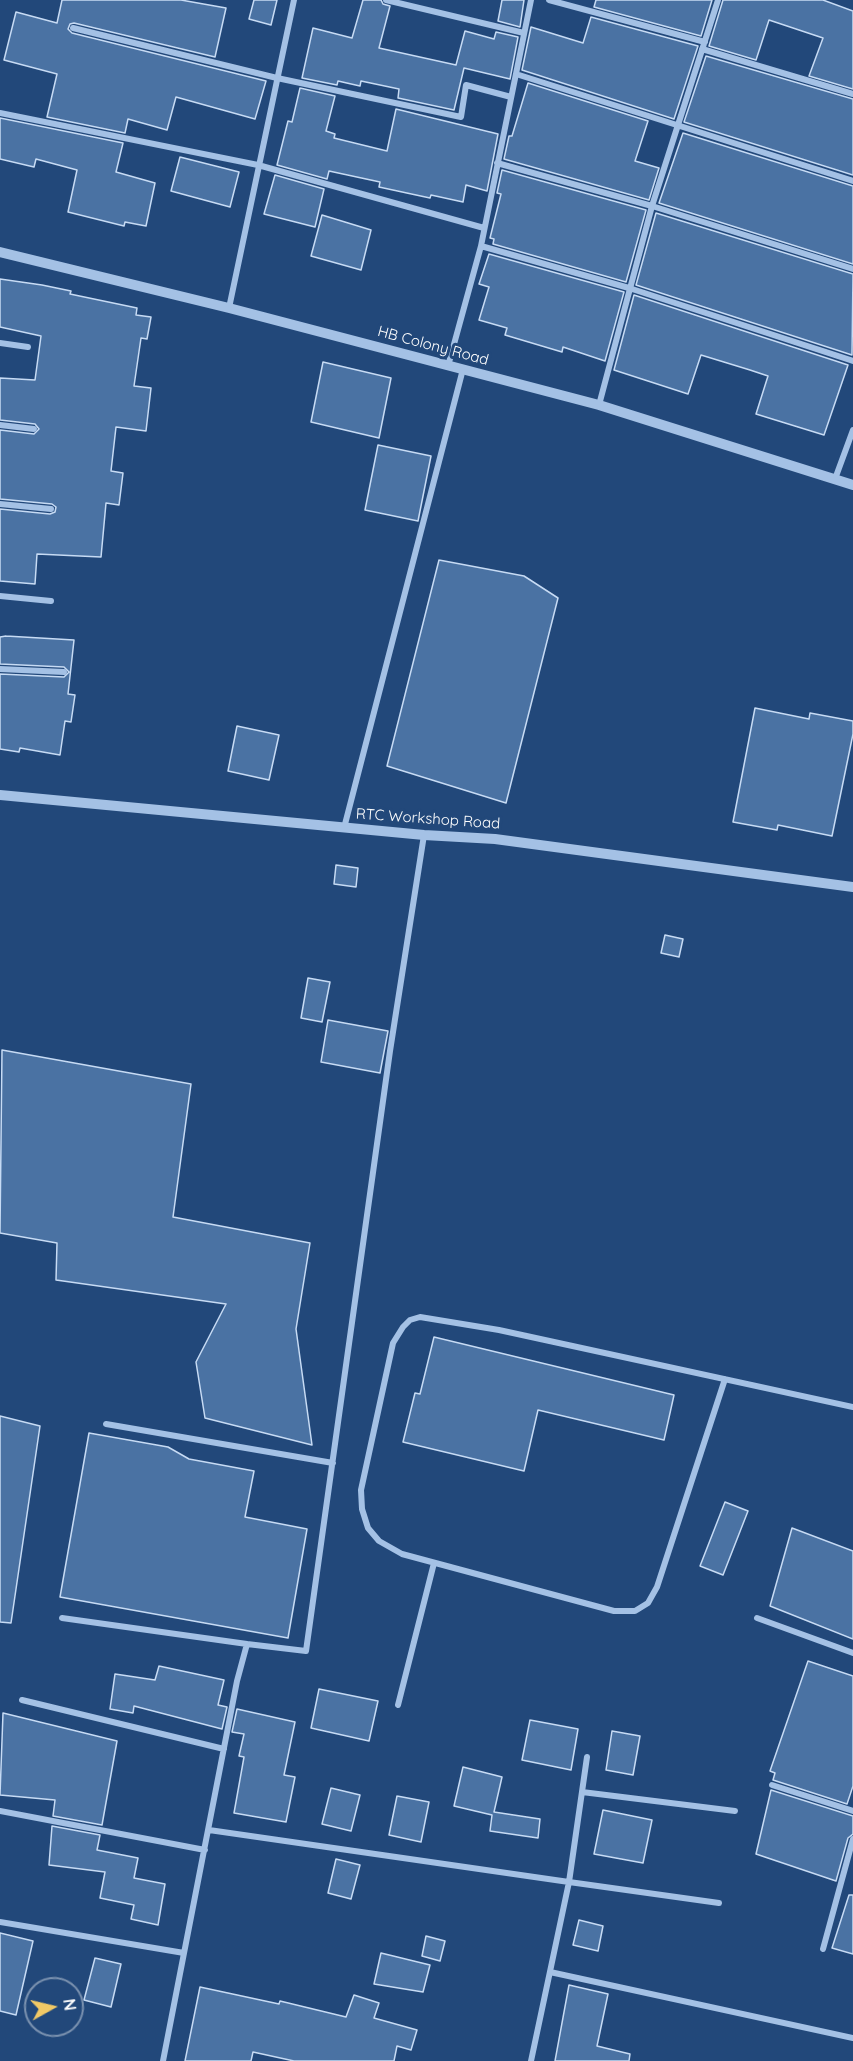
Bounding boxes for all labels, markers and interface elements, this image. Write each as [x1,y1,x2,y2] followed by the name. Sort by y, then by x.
[375,323,491,369] street label: HB Colony Road
[355,805,501,833] street label: RTC Workshop Road
[24,1977,84,2037] north arrow
[59,1998,81,2012] text: N

